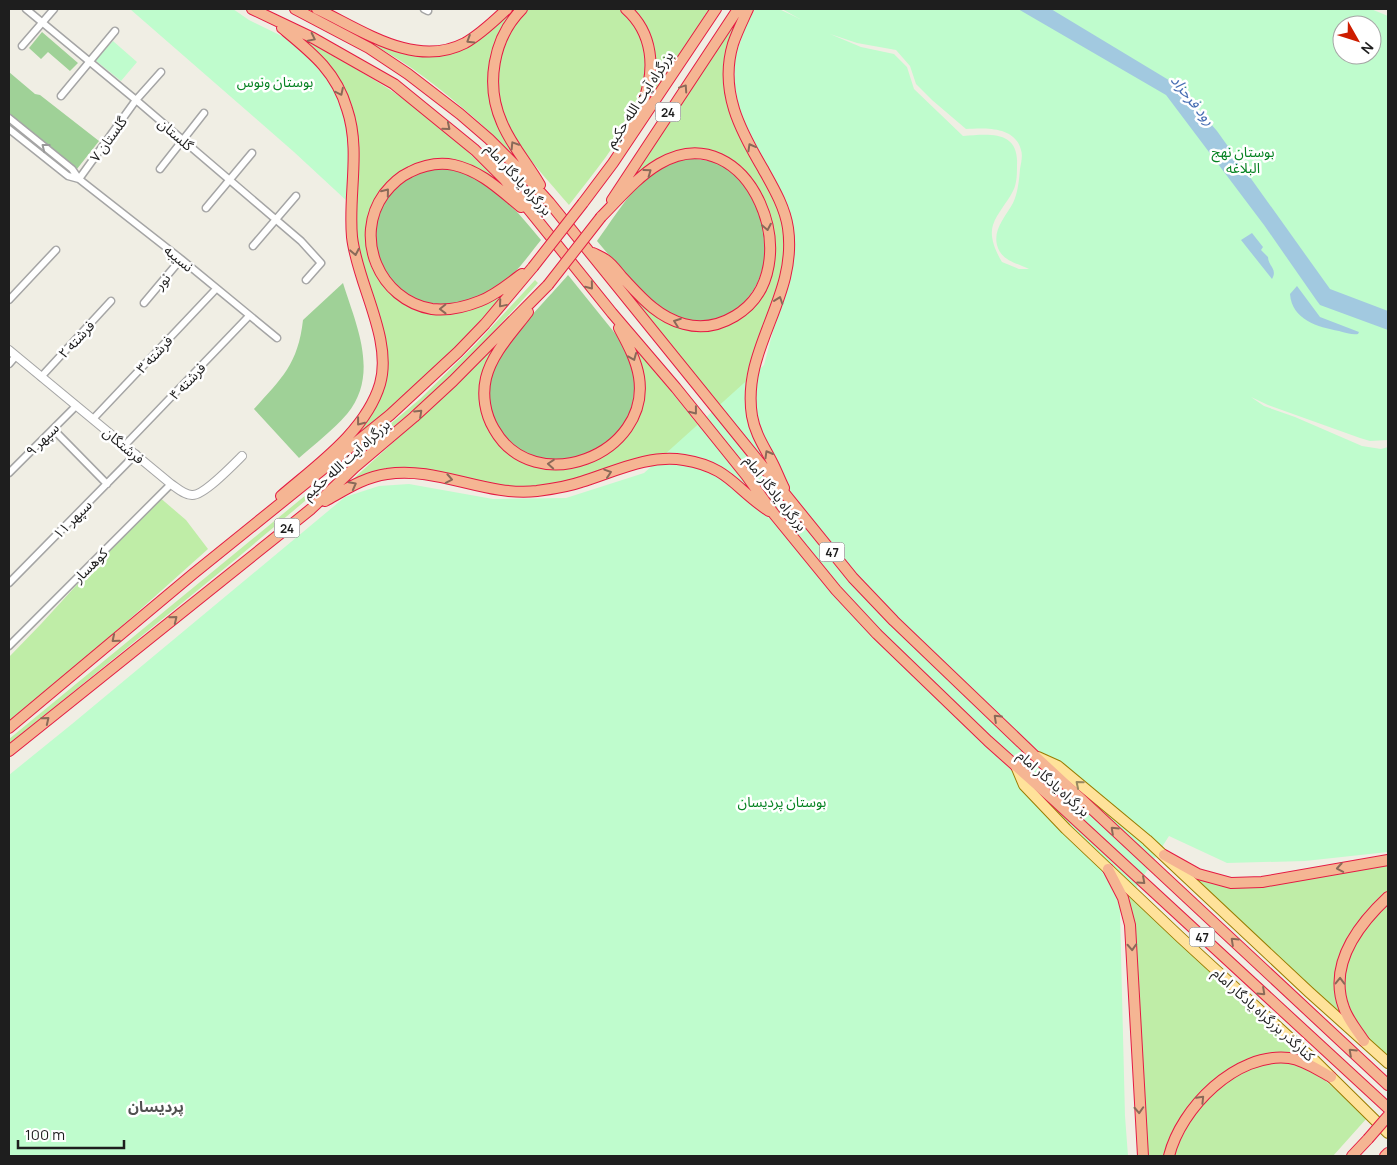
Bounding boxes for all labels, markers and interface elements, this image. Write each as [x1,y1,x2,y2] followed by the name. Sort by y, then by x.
[1332,15,1382,65] north arrow
[307,32,316,42] one-way arrow
[466,33,475,43] one-way arrow
[1357,39,1378,58] text: N
[601,47,679,152] street label: بزرگراه آیت الله حکیم
[1166,70,1220,130] water label: رود فرحزاد
[237,72,314,91] park label: بوستان ونوس
[678,84,687,94] one-way arrow
[334,87,344,96] one-way arrow
[656,102,680,121] road number: 24
[85,112,131,165] street label: گلستان ۷
[154,113,198,155] street label: گلستان
[441,121,450,129] one-way arrow
[480,139,557,221] street label: بزرگراه یادگار امام
[511,141,521,150] one-way arrow
[1212,142,1275,177] park label: بوستان نهج البلاغه
[747,144,757,153] one-way arrow
[42,145,51,153] one-way arrow
[643,168,652,178] one-way arrow
[380,189,389,198] one-way arrow
[762,222,772,231] one-way arrow
[160,240,198,276] street label: نسیبه
[349,248,359,256] one-way arrow
[149,269,174,294] street label: نور
[585,280,593,289] one-way arrow
[773,296,783,305] one-way arrow
[498,299,507,308] one-way arrow
[439,304,447,314] one-way arrow
[54,316,98,362] street label: فرشته ۲
[673,318,682,328] one-way arrow
[132,331,176,377] street label: فرشته ۳
[627,352,637,361] one-way arrow
[164,358,210,404] street label: فرشته ۴
[689,405,697,414] one-way arrow
[413,410,422,419] one-way arrow
[298,415,395,505] street label: بزرگراه آیت الله حکیم
[356,417,365,426] one-way arrow
[21,418,64,461] street label: سپهر ۹
[99,422,149,468] street label: فرشتگان
[739,451,812,536] street label: بزرگراه یادگار امام
[764,451,774,460] one-way arrow
[546,459,554,470] one-way arrow
[603,469,611,479] one-way arrow
[444,474,453,484] one-way arrow
[348,481,357,491] one-way arrow
[48,495,96,543] street label: سپهر ۱۱
[274,518,300,538] road number: 24
[820,542,844,562] road number: 47
[68,543,112,587] street label: کوهسار
[168,616,177,624] one-way arrow
[112,634,121,642] one-way arrow
[994,715,1003,724] one-way arrow
[41,716,50,725] one-way arrow
[1013,746,1094,822] street label: بزرگراه یادگار امام
[1076,780,1085,789] one-way arrow
[738,792,827,812] park label: بوستان پردیسان
[1111,827,1120,836] one-way arrow
[1336,862,1345,872] one-way arrow
[1137,875,1146,884] one-way arrow
[1190,928,1214,946] road number: 47
[1230,938,1239,947] one-way arrow
[1126,944,1137,952] one-way arrow
[1208,963,1319,1067] street label: کنارگذر بزرگراه یادگار امام
[1335,977,1345,984] one-way arrow
[1256,986,1265,995] one-way arrow
[1349,1049,1358,1058] one-way arrow
[128,1096,184,1117] district label: پردیسان
[1195,1096,1204,1105] one-way arrow
[1134,1106,1145,1114] one-way arrow
[18,1118,124,1150] scale bar
[25,1124,65,1145] text: 100 m

